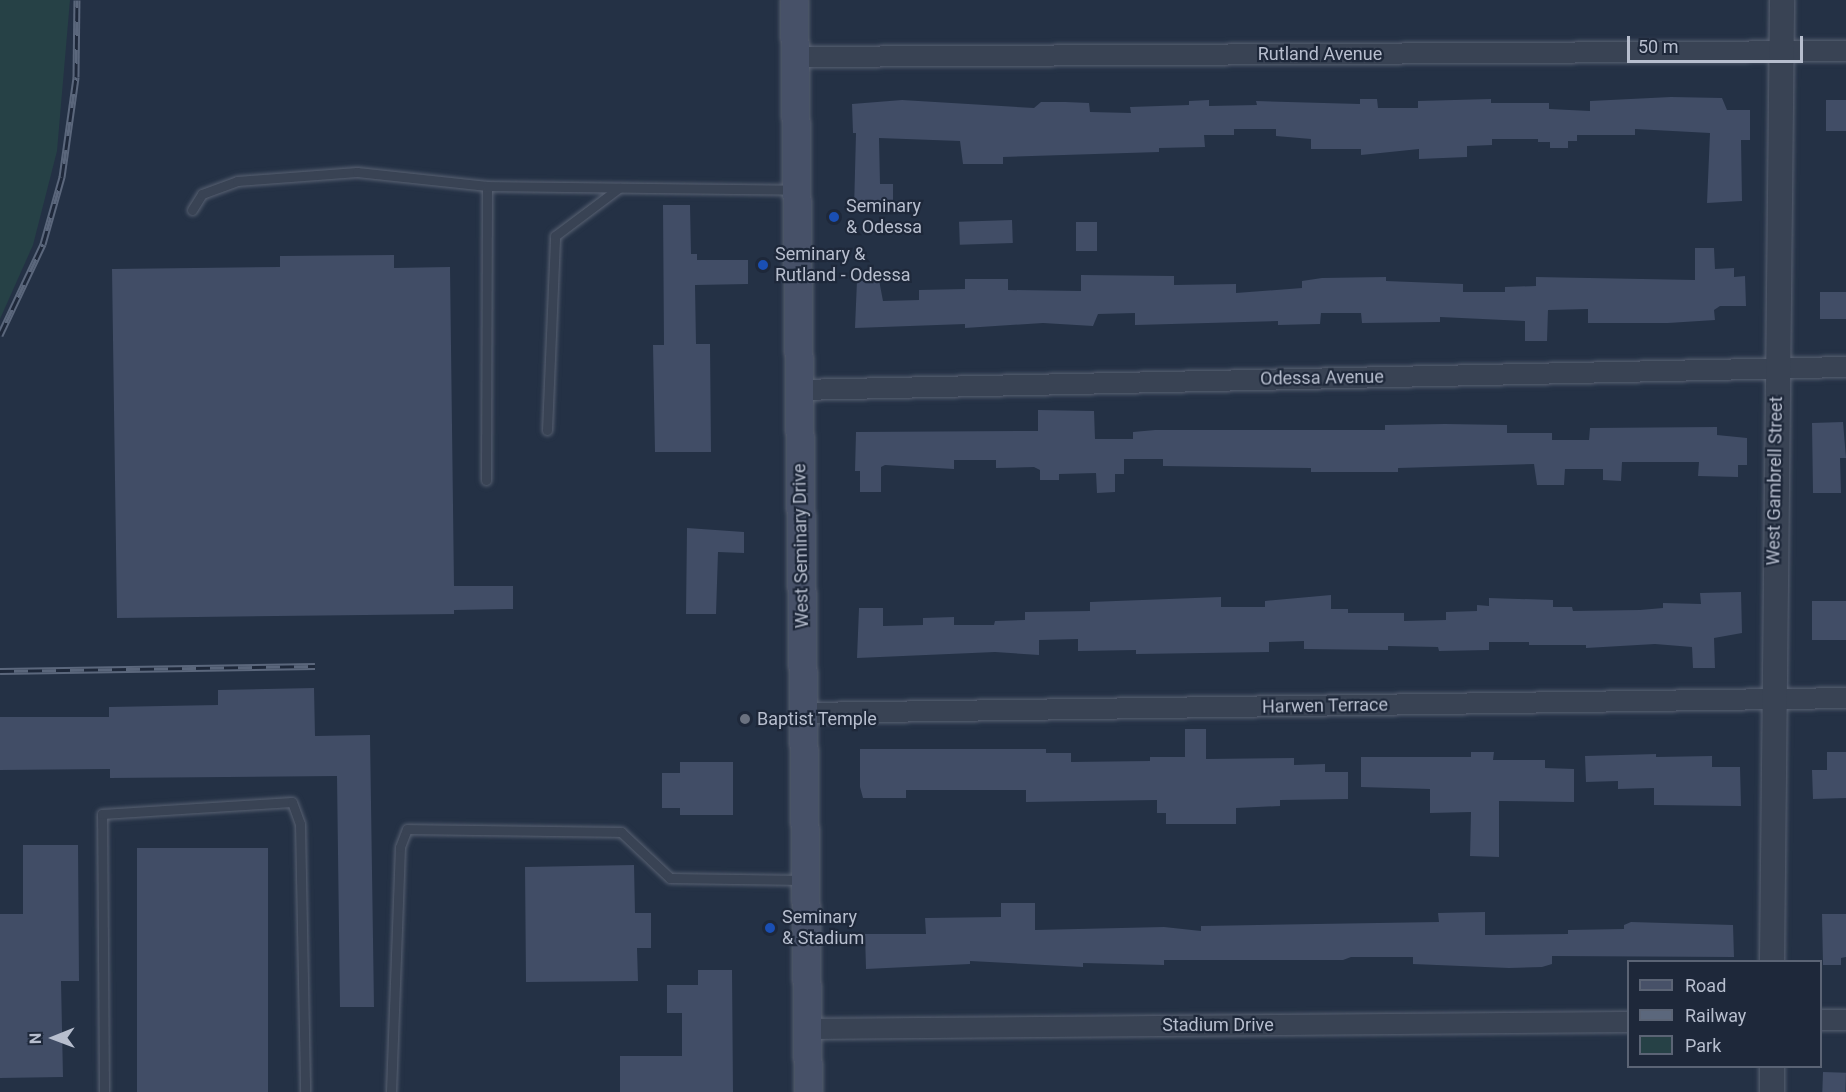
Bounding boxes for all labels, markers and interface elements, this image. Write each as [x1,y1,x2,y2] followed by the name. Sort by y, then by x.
[1630,24,1806,62] scale bar
[1638,36,1678,57] text: 50 m
[1258,43,1382,65] street label: Rutland Avenue
[846,196,922,238] place label: Seminary & Odessa
[827,210,841,224] marker: Seminary & Odessa
[775,244,911,286] place label: Seminary & Rutland - Odessa
[756,258,770,272] marker: Seminary & Rutland - Odessa
[1260,366,1384,390] street label: Odessa Avenue
[1763,396,1787,566] street label: West Gambrell Street
[789,463,813,629] street label: West Seminary Drive
[1262,694,1388,718] street label: Harwen Terrace
[757,708,877,730] place label: Baptist Temple
[738,712,752,726] marker: Baptist Temple
[782,907,864,950] place label: Seminary & Stadium
[763,921,777,935] marker: Seminary & Stadium
[1627,960,1822,1068] legend
[1685,975,1726,996] text: Road
[1685,1005,1746,1026] text: Railway
[24,1008,84,1068] north arrow
[1162,1014,1274,1036] street label: Stadium Drive
[26,1033,45,1044] text: N
[1685,1035,1721,1056] text: Park

